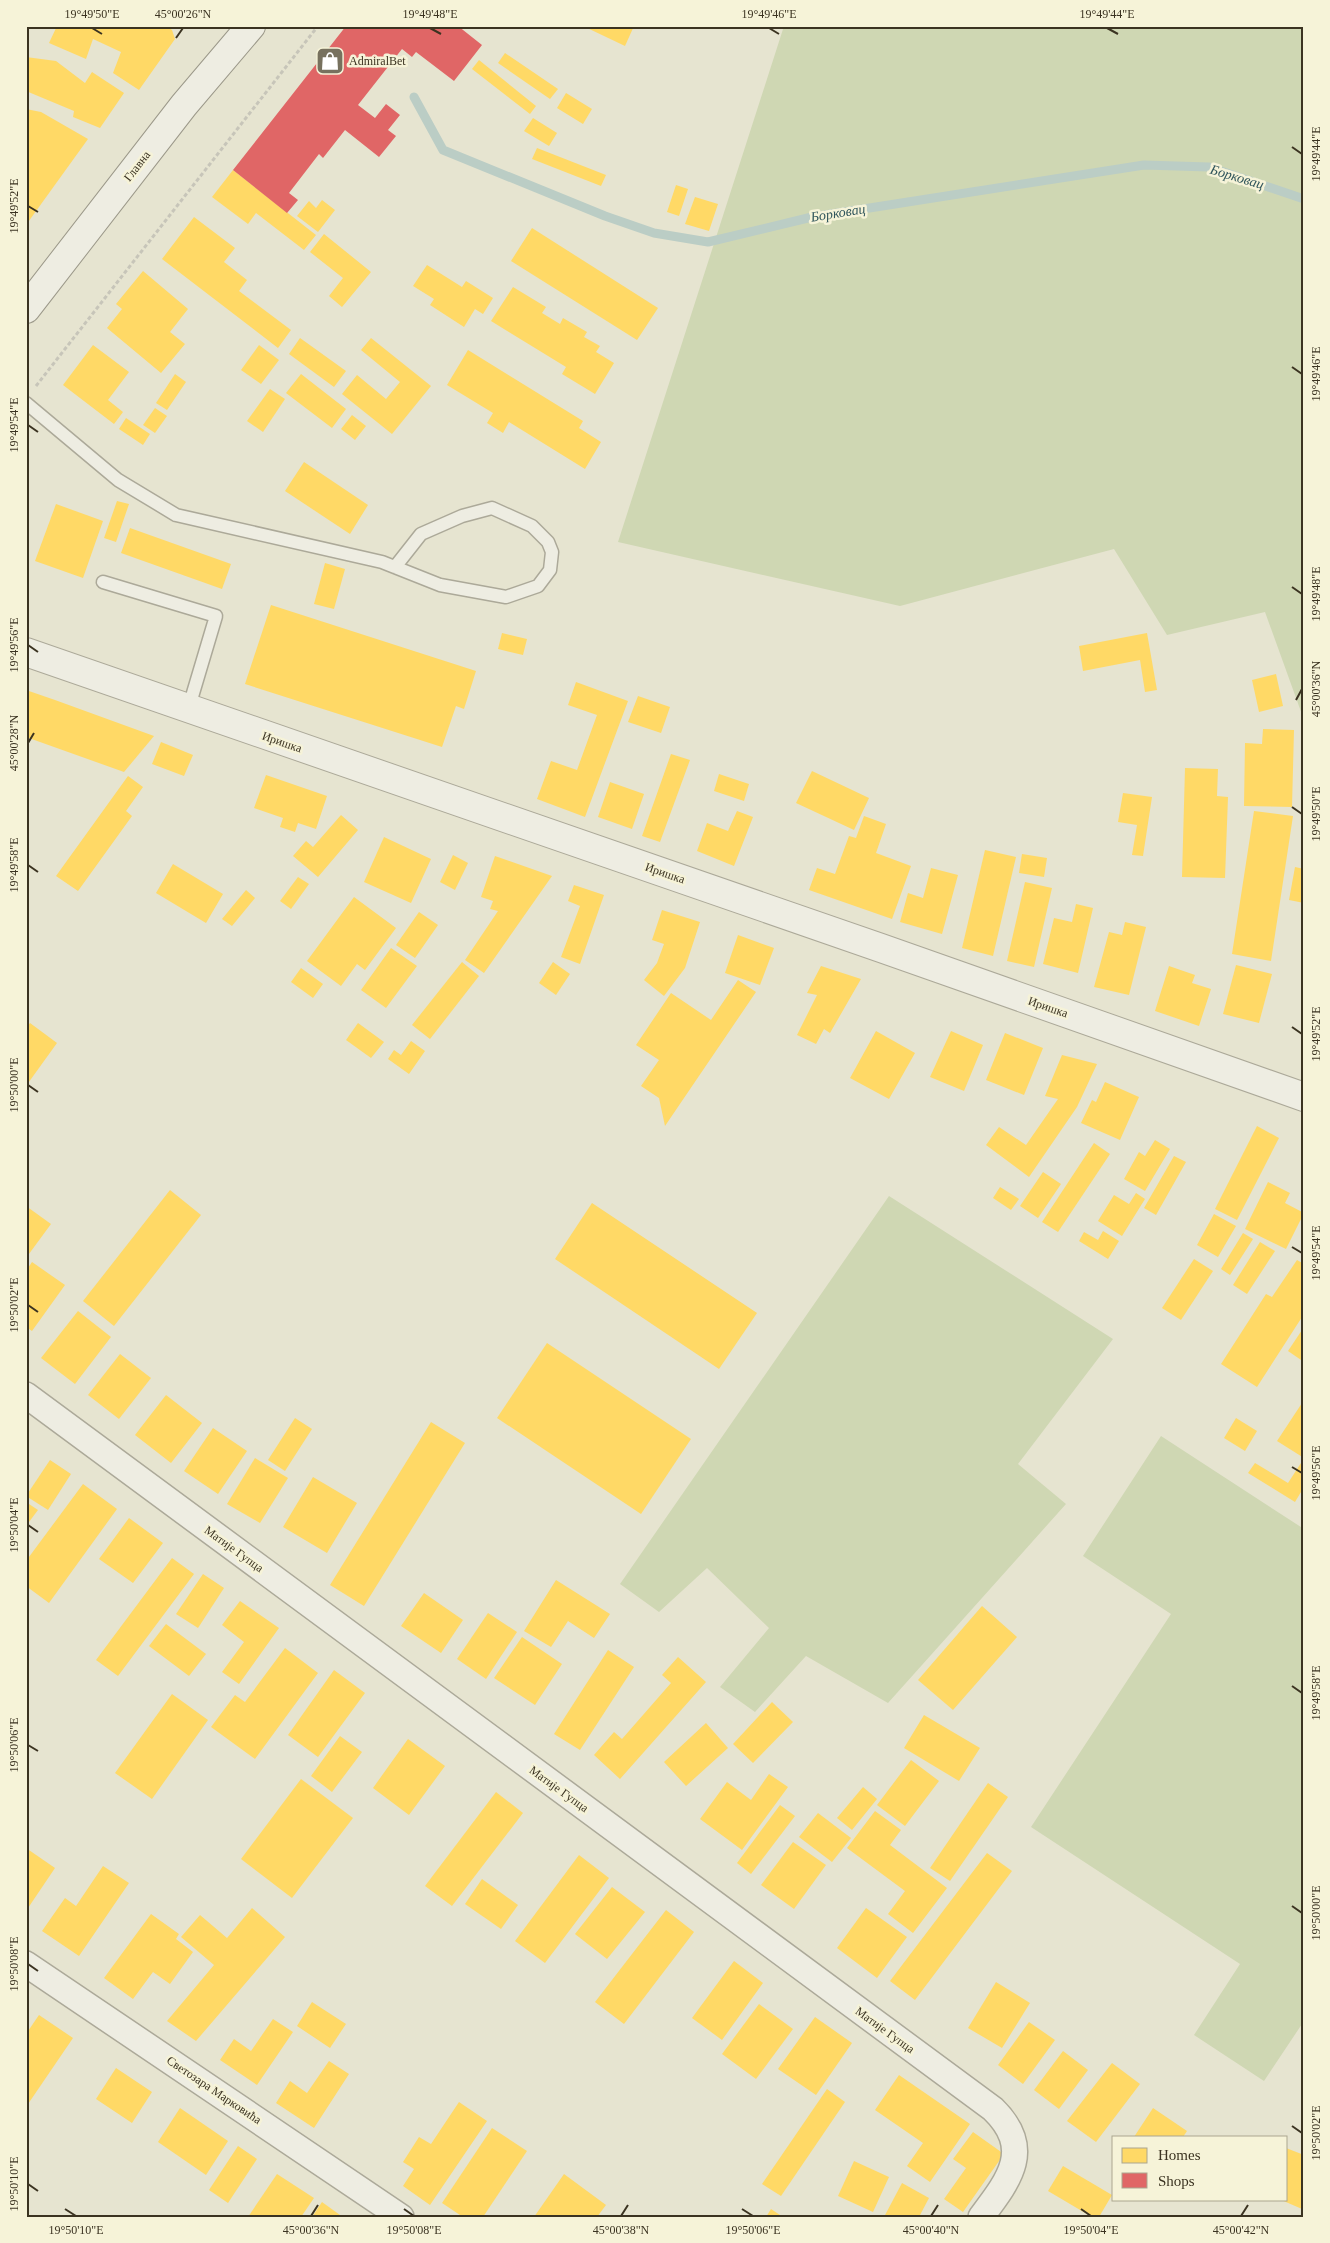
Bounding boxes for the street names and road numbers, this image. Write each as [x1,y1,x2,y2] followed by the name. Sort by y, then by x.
[121,147,154,184] street label: Главна
[260,729,304,756] street label: Иришка
[643,860,687,887] street label: Иришка
[1026,994,1070,1021] street label: Иришка
[202,1523,267,1576] street label: Матије Гупца
[527,1763,592,1816] street label: Матије Гупца
[853,2004,918,2057] street label: Матије Гупца
[164,2053,264,2127] street label: Светозара Марковића

